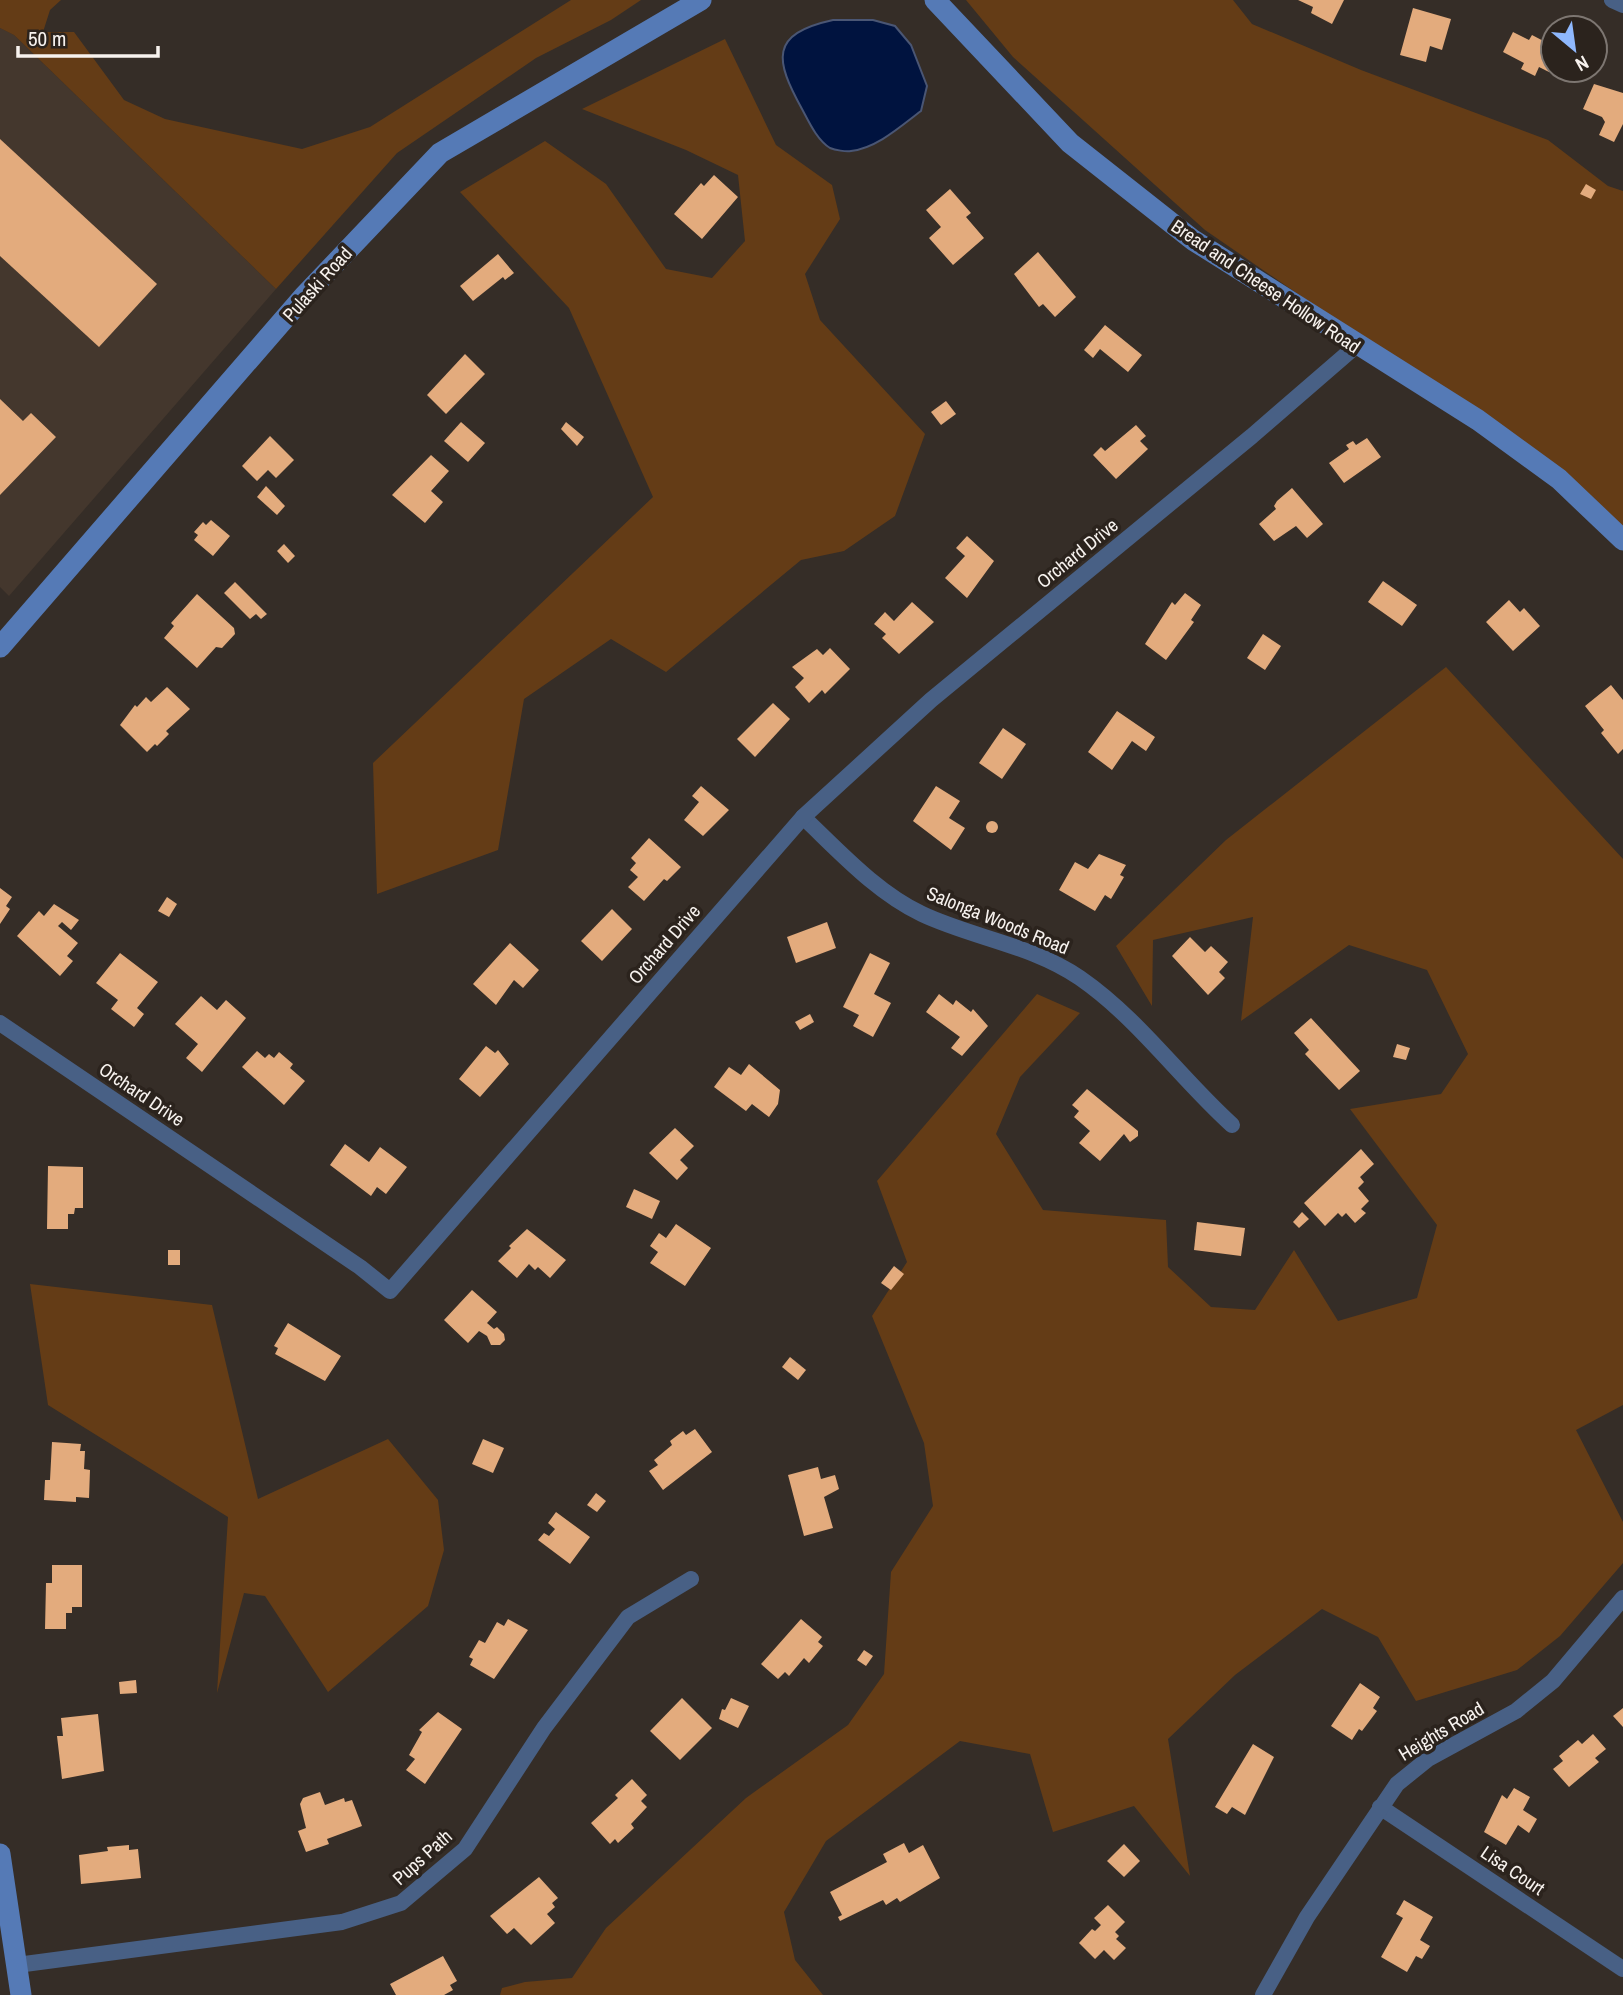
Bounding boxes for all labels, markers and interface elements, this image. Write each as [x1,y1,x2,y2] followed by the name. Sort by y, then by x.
[18,14,158,58] scale bar
[1539,14,1609,84] north arrow
[28,24,66,53] text: 50 m
[1571,50,1593,78] text: N
[1166,213,1366,359] street label: Bread and Cheese Hollow Road
[276,241,358,327] street label: Pulaski Road
[1031,512,1123,594] street label: Orchard Drive
[923,880,1073,960] street label: Salonga Woods Road
[622,899,706,989] street label: Orchard Drive
[94,1056,190,1132] street label: Orchard Drive
[1393,1695,1489,1767] street label: Heights Road
[387,1823,457,1891] street label: Pups Path
[1476,1839,1551,1901] street label: Lisa Court

